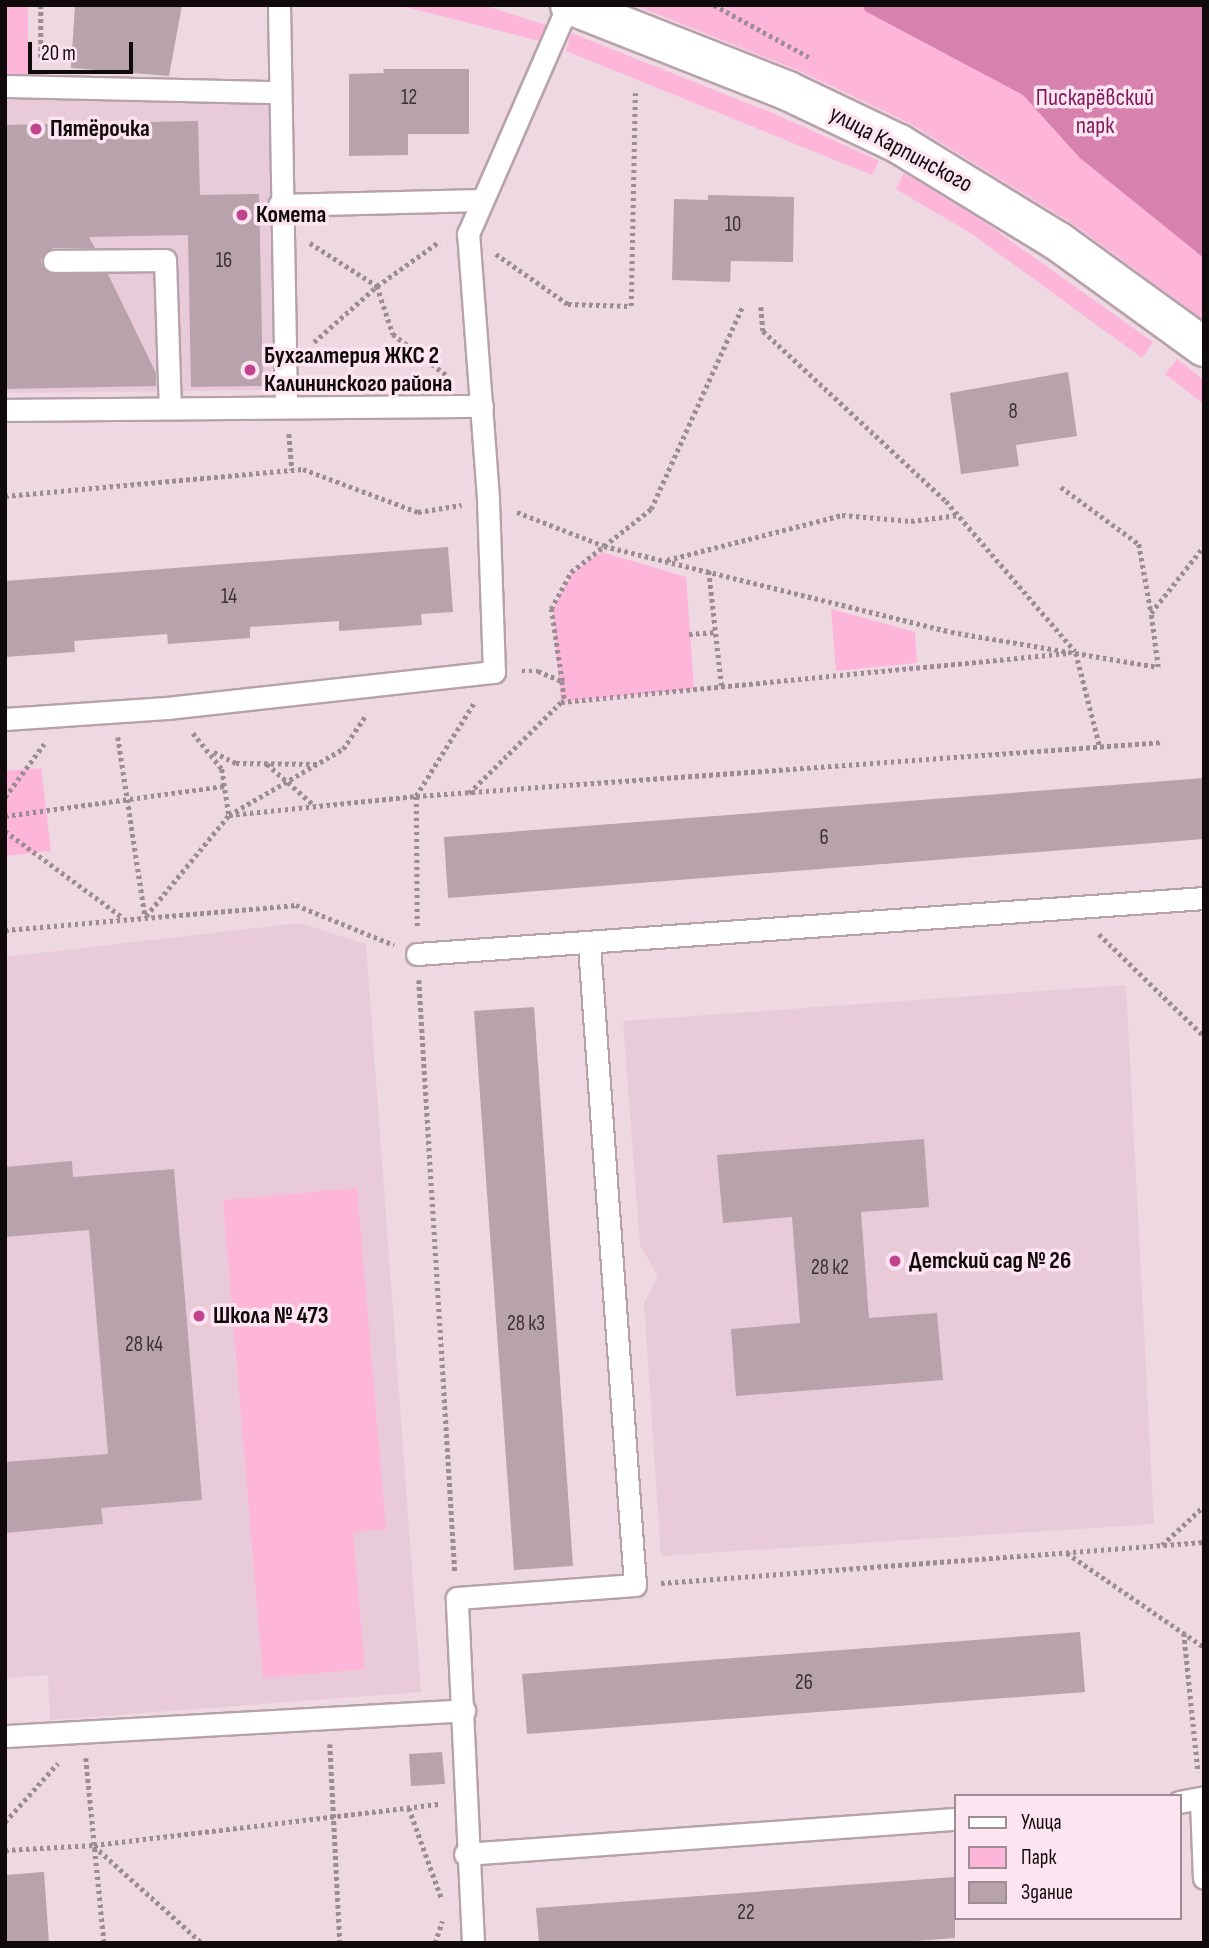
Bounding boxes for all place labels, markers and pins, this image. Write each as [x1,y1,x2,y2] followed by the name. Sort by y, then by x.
[50,115,150,143] place label: Пятёрочка
[28,121,44,137] marker: Пятёрочка
[256,201,326,229] place label: Комета
[234,207,250,223] marker: Комета
[264,342,452,398] place label: Бухгалтерия ЖКС 2 Калининского района
[242,362,258,378] marker: Бухгалтерия ЖКС 2 Калининского района
[909,1247,1071,1275] place label: Детский сад № 26
[887,1253,903,1269] marker: Детский сад № 26
[213,1302,329,1330] place label: Школа № 473
[191,1308,207,1324] marker: Школа № 473

